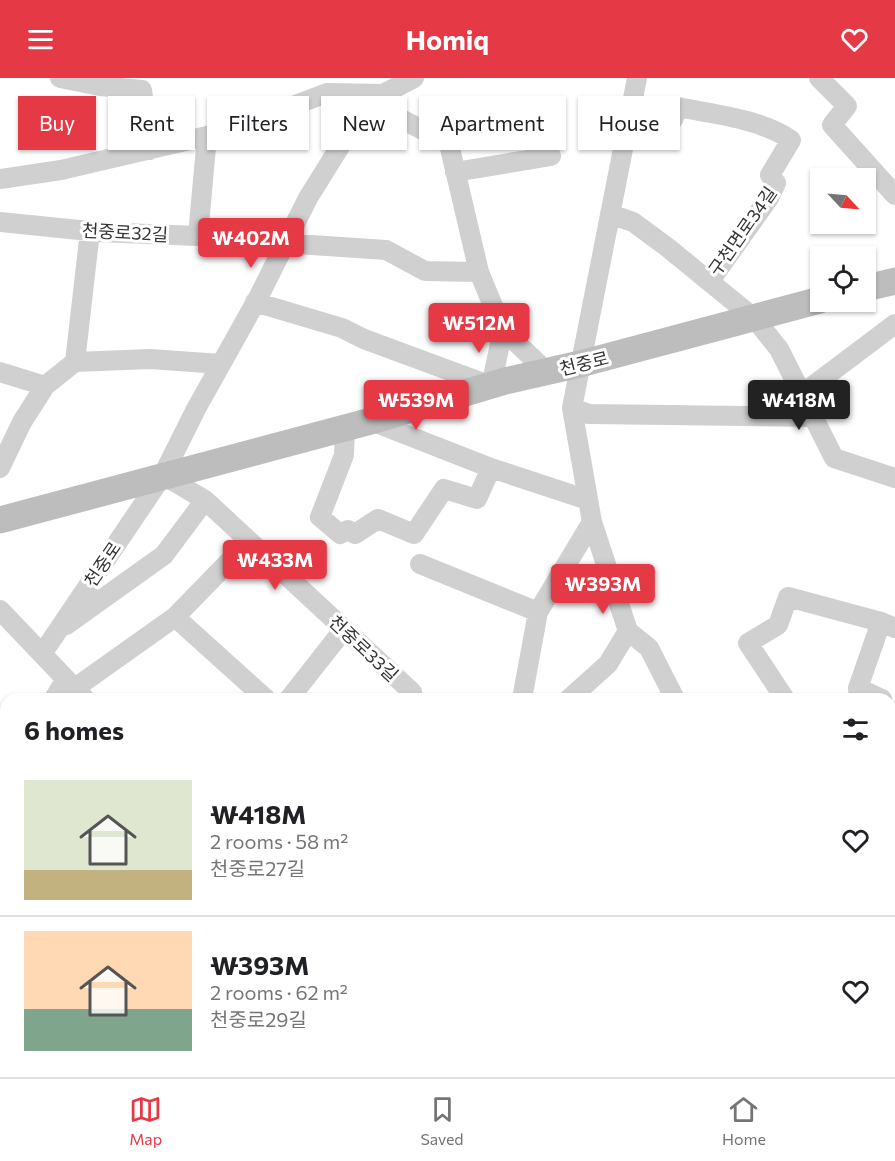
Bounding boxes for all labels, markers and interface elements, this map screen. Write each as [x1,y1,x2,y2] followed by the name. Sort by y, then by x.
[24,23,57,56] icon: menu
[406,23,489,56] text: Homiq
[838,23,871,56] icon: heart
[18,96,96,150] chip: Buy
[108,96,195,150] chip: Rent
[207,96,309,150] chip: Filters
[321,96,407,150] chip: New
[419,96,566,150] chip: Apartment
[578,96,680,150] chip: House
[810,168,876,234] north arrow
[810,168,876,312] map controls
[703,182,781,280] street label: 구천면로34길
[209,218,293,269] pin: ₩402M
[81,219,169,245] street label: 천중로32길
[212,225,290,249] text: ₩402M
[810,246,876,312] button: locate
[437,303,521,354] pin: ₩512M
[442,310,516,334] text: ₩512M
[557,346,611,380] street label: 천중로
[374,380,458,431] pin: ₩539M
[757,380,841,431] pin: ₩418M
[378,387,454,411] text: ₩539M
[762,387,836,411] text: ₩418M
[79,537,125,591] street label: 천중로
[233,540,317,591] pin: ₩433M
[237,547,313,571] text: ₩433M
[561,564,645,615] pin: ₩393M
[565,571,641,595] text: ₩393M
[325,610,403,686] street label: 천중로33길
[839,713,872,746] icon: filters
[24,714,124,745] text: 6 homes
[210,798,306,829] text: ₩418M
[72,804,144,876] icon: home
[839,824,872,857] icon: heart
[210,829,348,853] text: 2 rooms · 58 m²
[210,856,305,880] text: 천중로27길
[210,949,309,980] text: ₩393M
[72,955,144,1027] icon: home
[839,975,872,1008] icon: heart
[210,980,348,1004] text: 2 rooms · 62 m²
[210,1007,307,1031] text: 천중로29길
[129,1093,162,1148] tab: Map
[420,1093,464,1148] tab: Saved
[722,1093,766,1148] tab: Home

